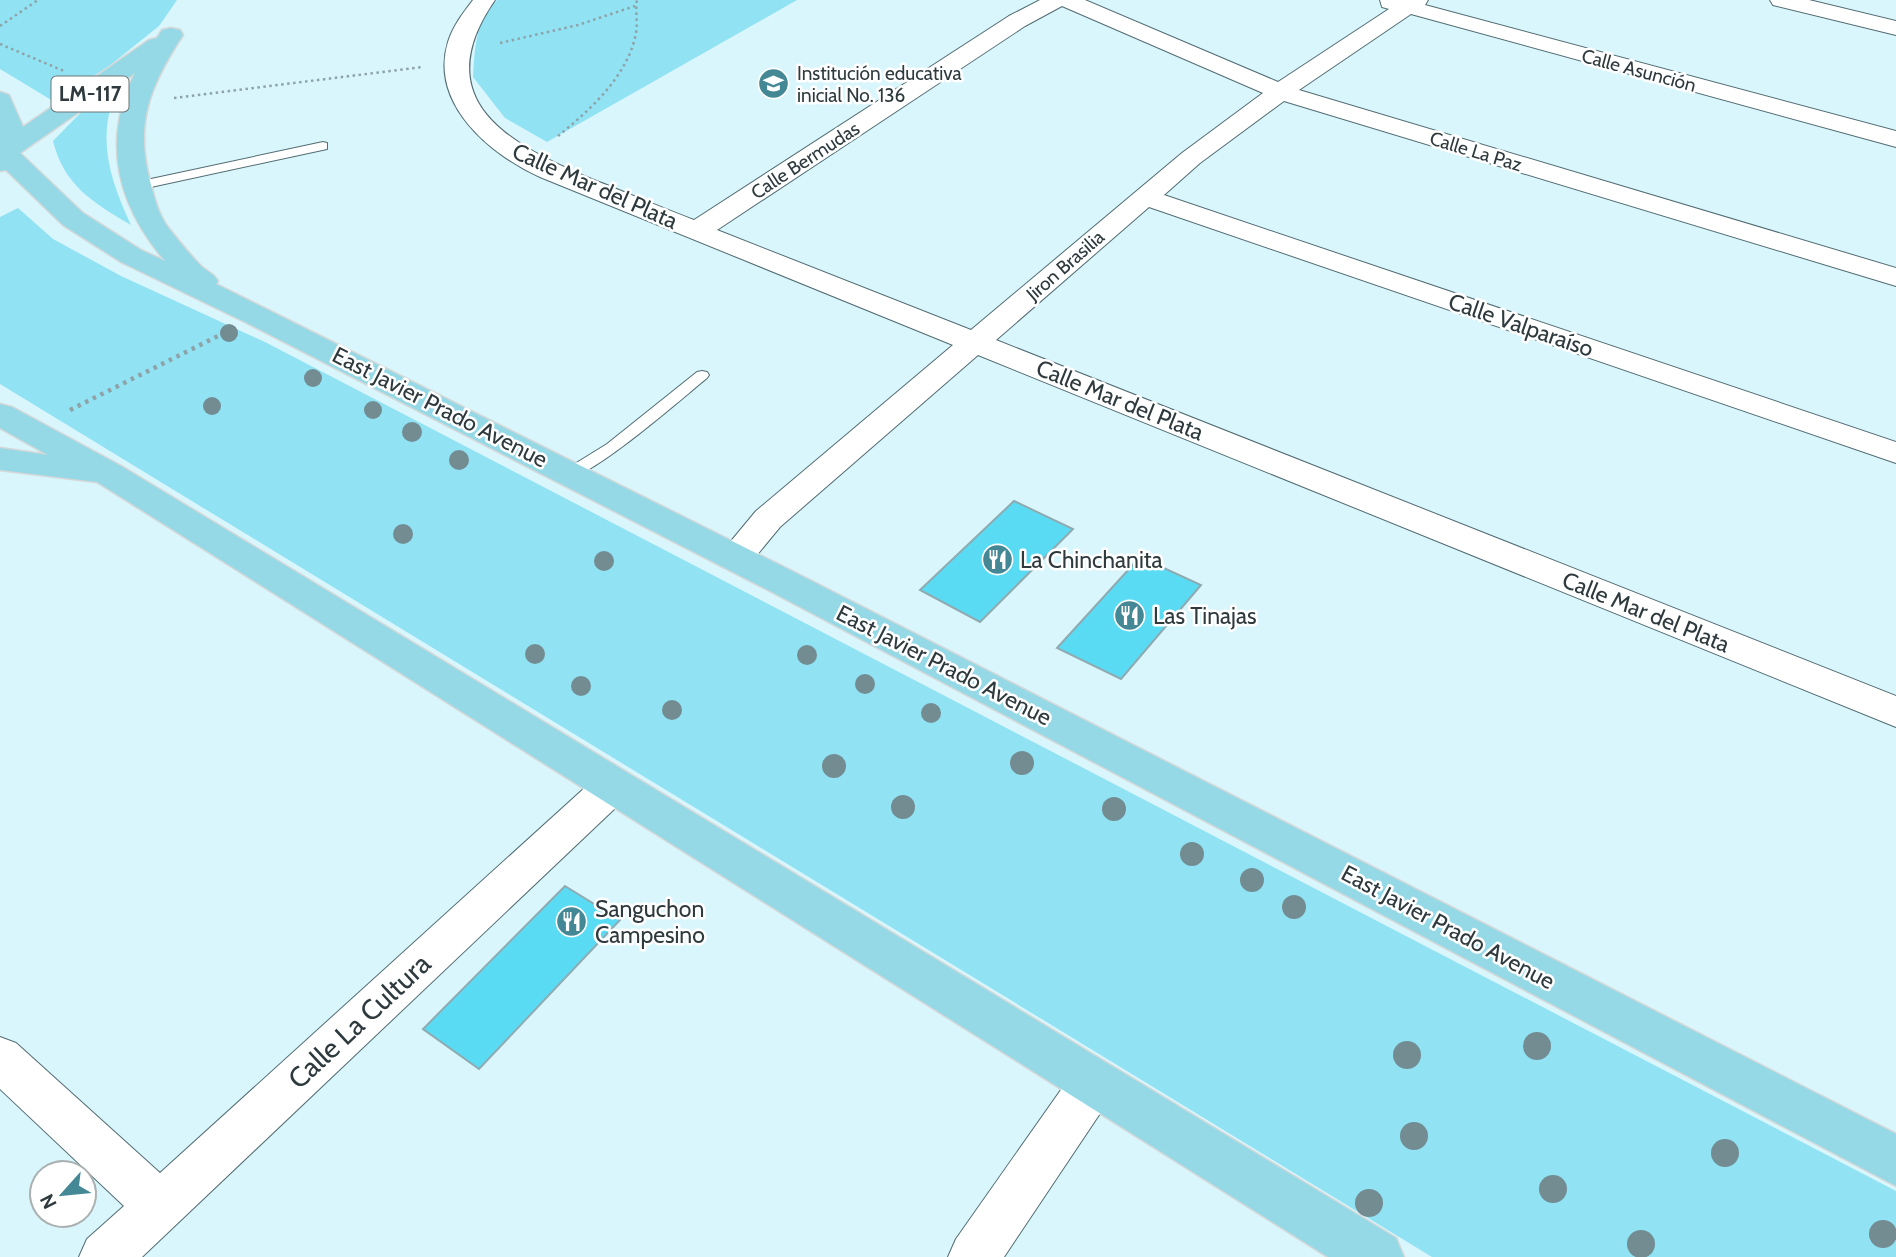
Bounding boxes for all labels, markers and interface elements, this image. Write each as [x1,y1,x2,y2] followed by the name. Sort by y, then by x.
[1579,44,1699,97] street label: Calle Asunción
[797,62,962,107] place label: Institución educativa inicial No. 136
[757,67,791,101] school or university icon: Institución educativa inicial No. 136
[52,76,128,112] road number: LM-117
[747,117,864,204] street label: Calle Bermudas
[1427,127,1525,176] street label: Calle La Paz
[508,137,682,235] street label: Calle Mar del Plata
[1021,225,1109,306] street label: Jiron Brasilia
[1445,287,1597,363] street label: Calle Valparaíso
[328,341,552,473] street label: East Javier Prado Avenue
[1032,354,1208,446] street label: Calle Mar del Plata
[980,543,1014,577] restaurant icon: La Chinchanita
[1020,546,1163,574] place label: La Chinchanita
[1558,566,1734,658] street label: Calle Mar del Plata
[832,599,1056,731] street label: East Javier Prado Avenue
[1113,599,1147,633] restaurant icon: Las Tinajas
[1153,602,1257,630] place label: Las Tinajas
[1337,859,1560,995] street label: East Javier Prado Avenue
[595,895,705,949] place label: Sanguchon Campesino
[555,905,589,939] restaurant icon: Sanguchon Campesino
[281,946,438,1096] street label: Calle La Cultura
[28,1159,98,1229] north arrow
[35,1190,62,1213] text: N

